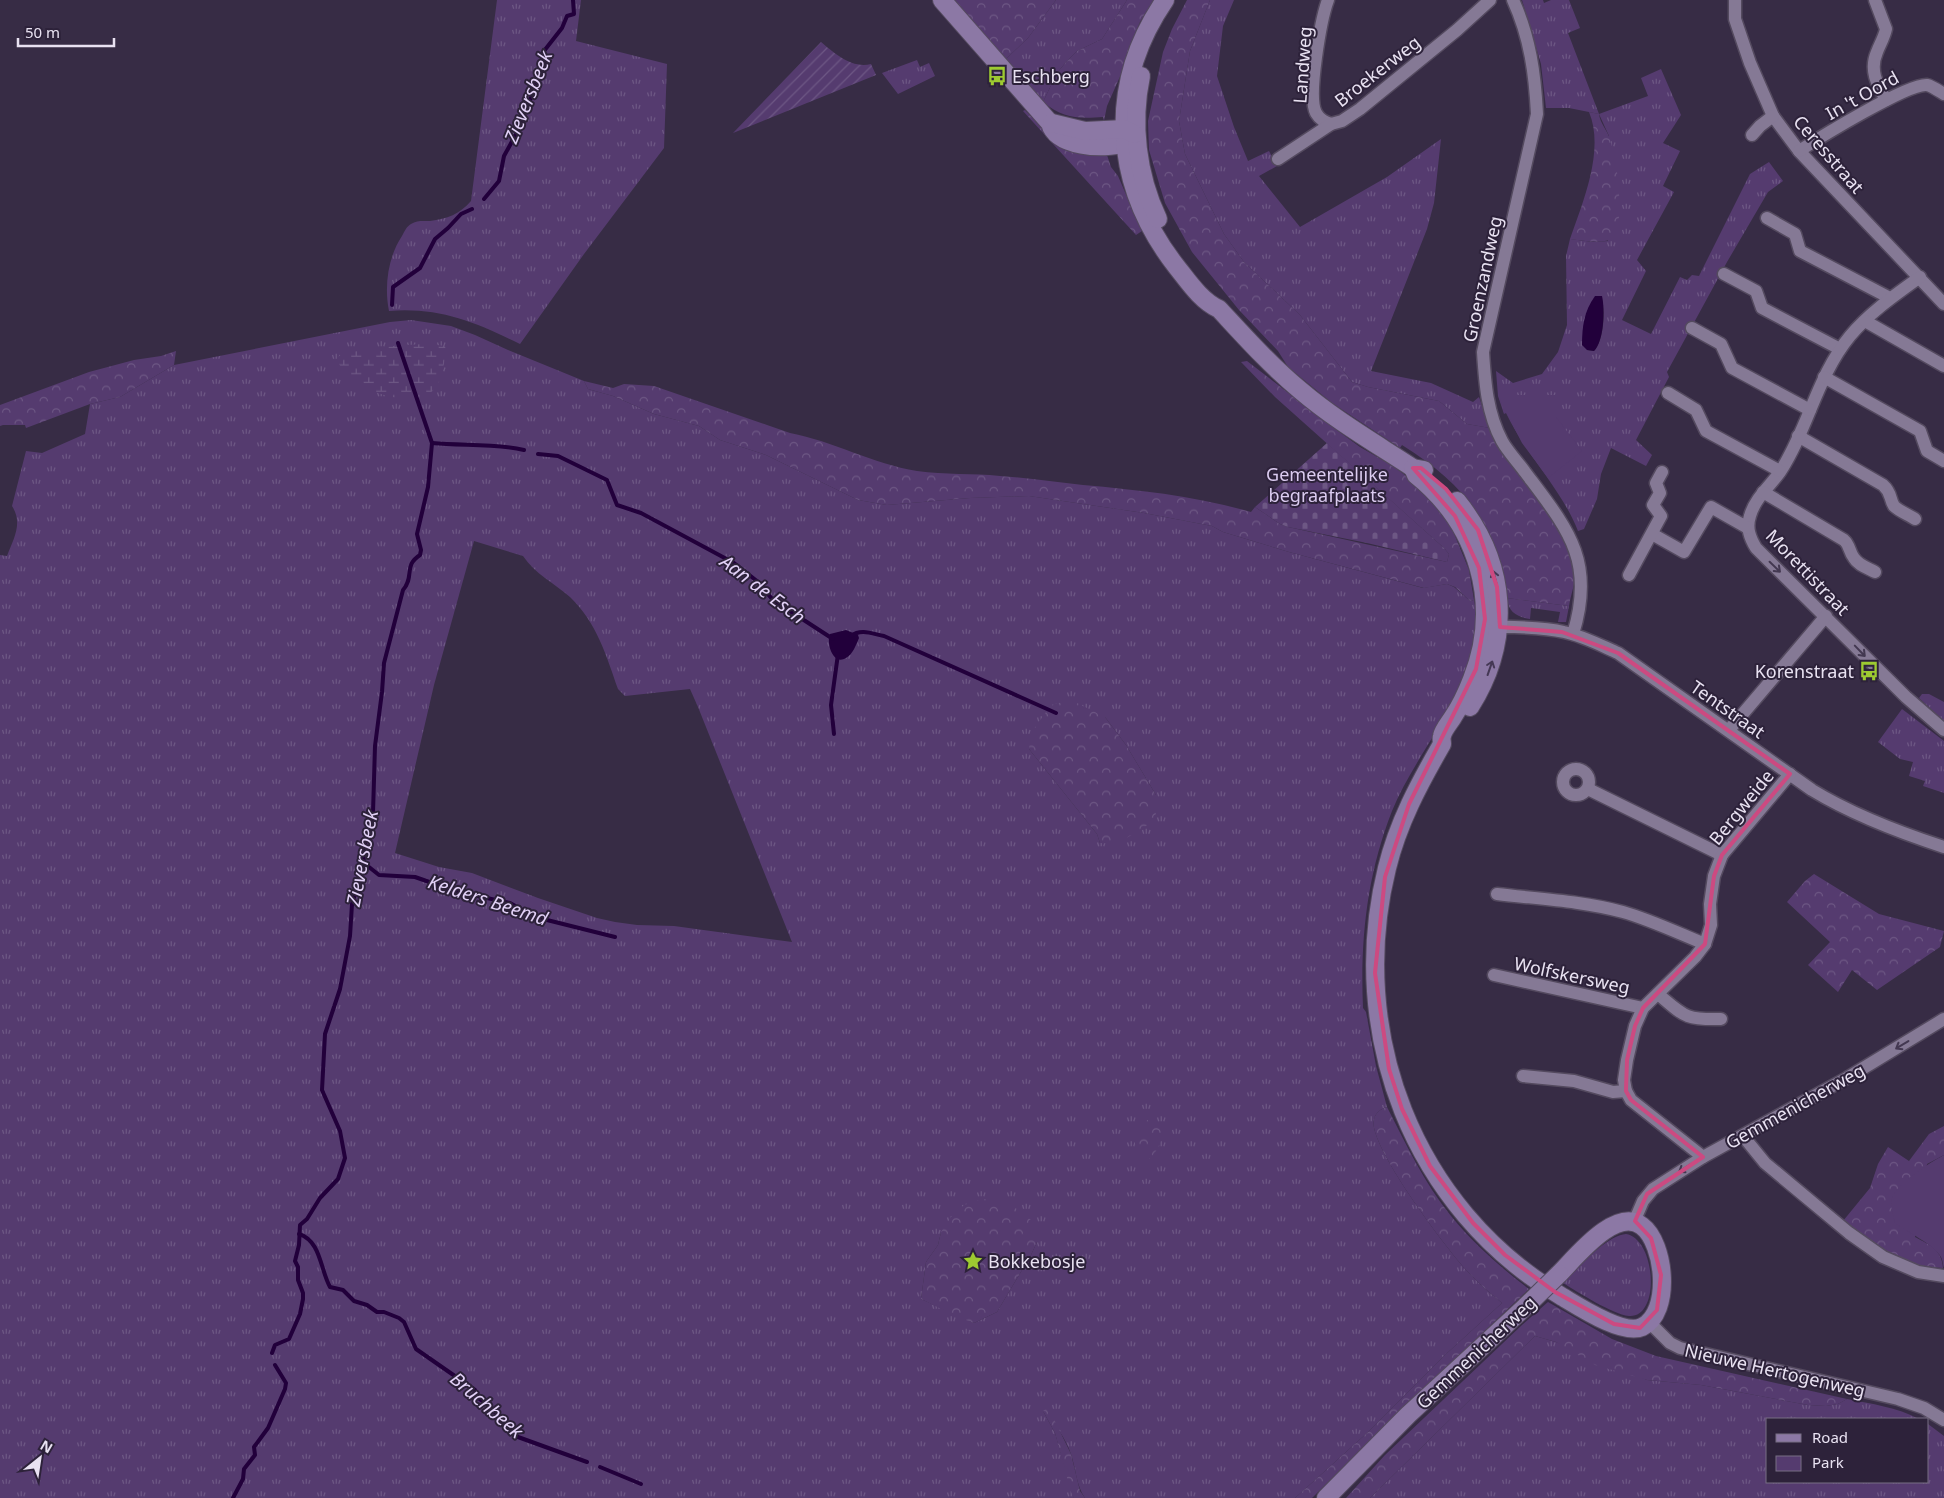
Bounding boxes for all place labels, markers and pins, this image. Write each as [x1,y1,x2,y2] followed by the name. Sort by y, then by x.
[1012,64,1090,88] place label: Eschberg
[986,65,1008,87] bus stop icon: Eschberg
[1755,659,1854,683] place label: Korenstraat
[1858,660,1880,682] bus stop icon: Korenstraat
[988,1249,1085,1273] place label: Bokkebosje
[962,1250,984,1272] place icon: Bokkebosje

